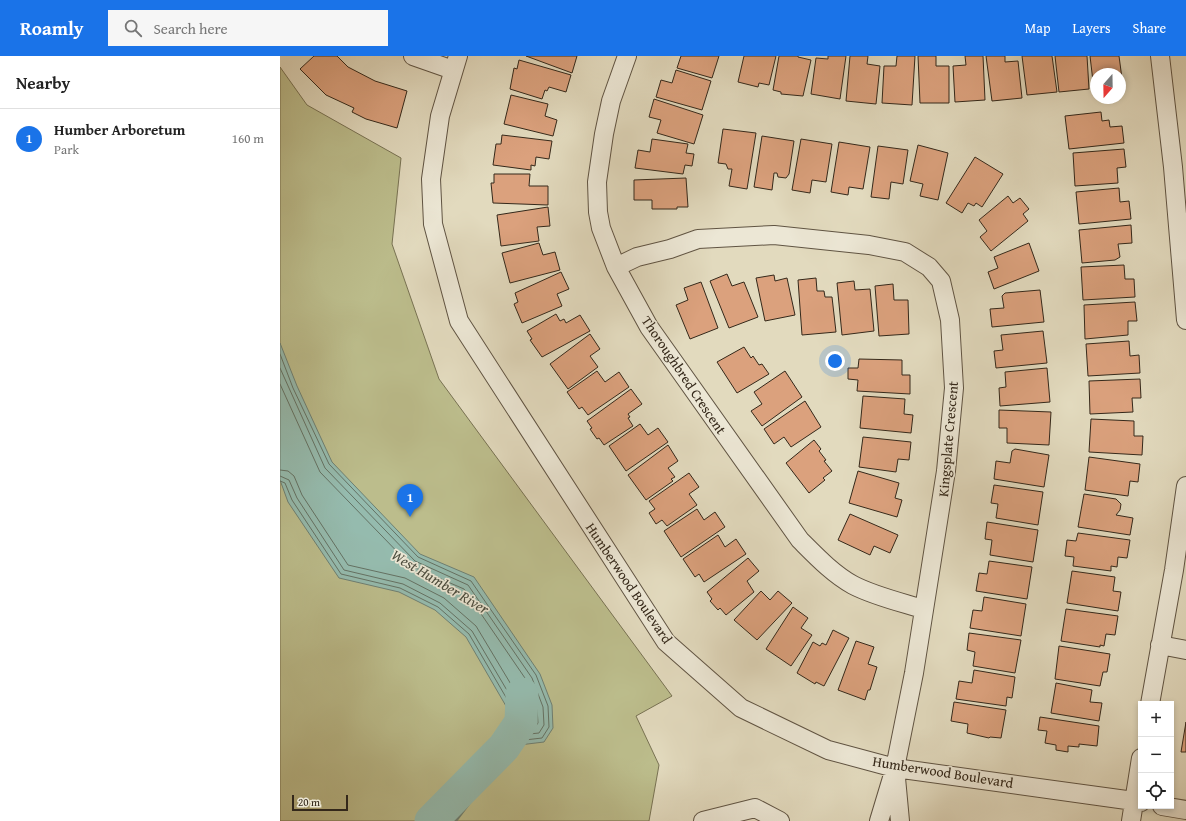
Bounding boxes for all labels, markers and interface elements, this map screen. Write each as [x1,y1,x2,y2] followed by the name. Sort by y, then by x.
[108,10,388,46] search box
[20,14,84,42] text: Roamly
[122,17,144,39] icon: search
[154,18,228,39] text: Search here
[1025,18,1051,38] text: Map
[1073,18,1111,38] text: Layers
[1133,18,1166,38] text: Share
[1090,68,1126,104] north arrow
[16,70,70,95] text: Nearby
[54,119,185,140] text: Humber Arboretum
[26,129,32,148] text: 1
[232,129,264,148] text: 160 m
[54,140,79,159] text: Park
[637,312,731,438] street label: Thoroughbred Crescent
[825,351,845,371] your location
[933,380,963,498] street label: Kingsplate Crescent
[397,484,423,517] pin: 1
[581,519,677,648] street label: Humberwood Boulevard
[388,544,493,619] water label: West Humber River
[1138,701,1174,809] map controls
[1138,701,1174,737] button: +
[1138,737,1174,773] button: −
[871,751,1015,793] street label: Humberwood Boulevard
[1138,773,1174,809] button: locate
[292,793,348,812] scale bar
[298,794,320,810] text: 20 m

